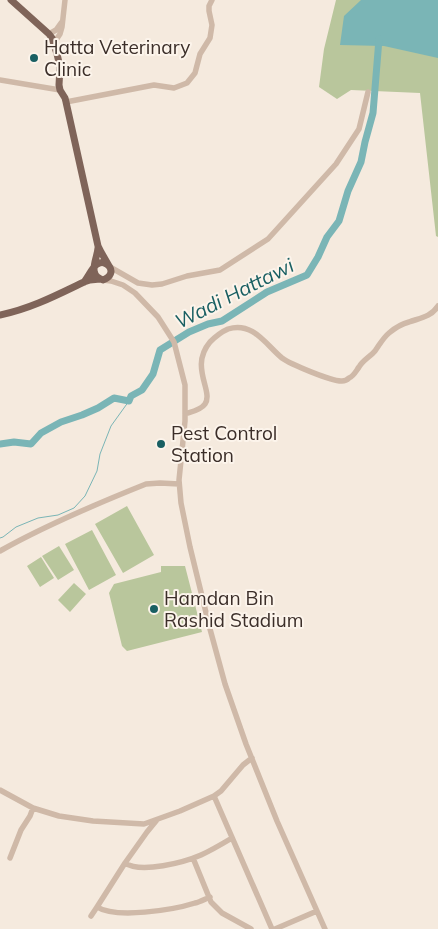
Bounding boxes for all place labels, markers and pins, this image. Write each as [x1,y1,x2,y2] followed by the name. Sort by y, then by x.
[44,35,190,81] place label: Hatta Veterinary Clinic
[28,52,40,64] marker: Hatta Veterinary Clinic
[171,421,277,467] place label: Pest Control Station
[155,438,167,450] marker: Pest Control Station
[164,586,303,632] place label: Hamdan Bin Rashid Stadium
[148,603,160,615] marker: Hamdan Bin Rashid Stadium

